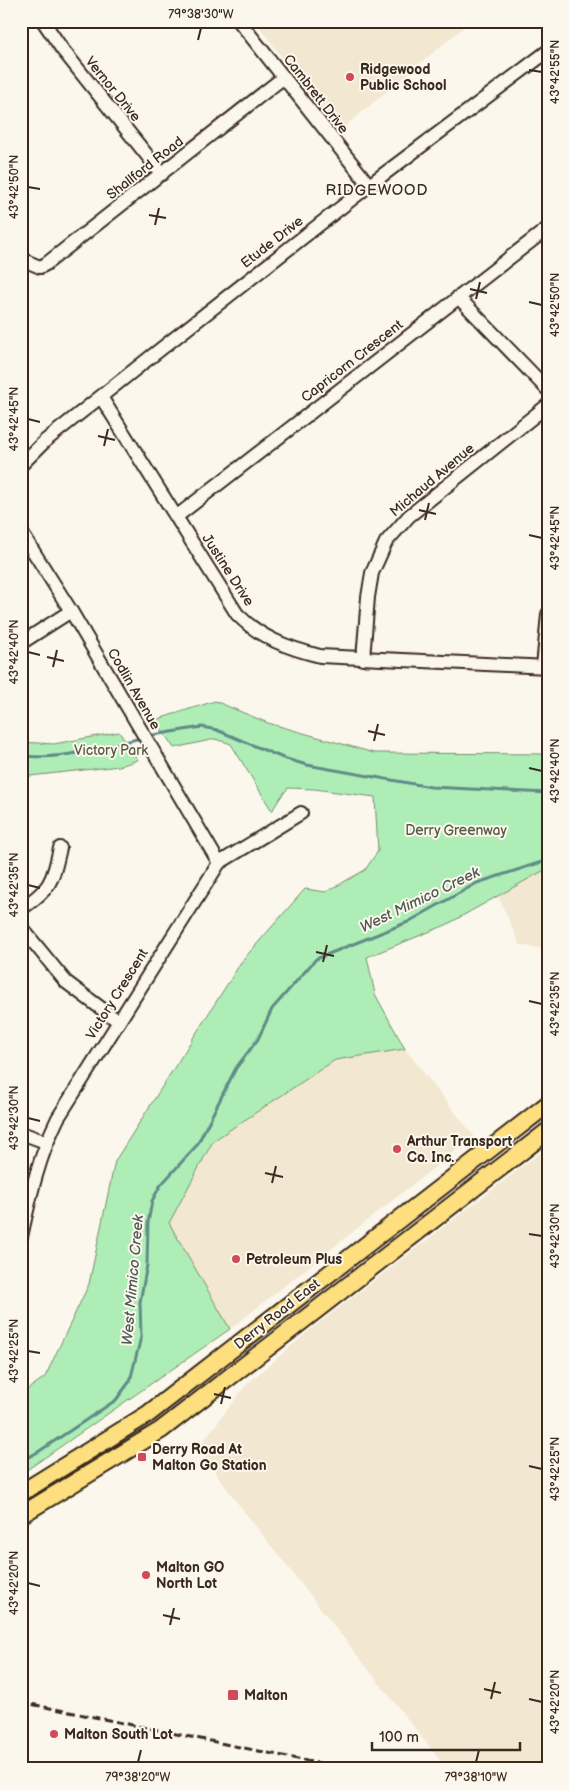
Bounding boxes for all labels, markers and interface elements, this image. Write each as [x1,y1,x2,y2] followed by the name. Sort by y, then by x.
[168,7,234,22] text: 79°38'30"W
[548,40,563,104] text: 43°42'55"N
[280,51,352,137] street label: Cambrett Drive
[82,53,144,125] street label: Vernor Drive
[360,61,447,94] place label: Ridgewood Public School
[344,71,356,83] marker: Ridgewood Public School
[103,133,187,203] street label: Shallford Road
[7,155,22,219] text: 43°42'50"N
[326,181,428,200] district label: RIDGEWOOD
[237,212,307,272] street label: Etude Drive
[548,273,563,337] text: 43°42'50"N
[298,316,407,406] street label: Capricorn Crescent
[7,387,22,451] text: 43°42'45"N
[386,440,478,520] street label: Michaud Avenue
[548,506,563,570] text: 43°42'45"N
[198,531,258,609] street label: Justine Drive
[7,620,22,684] text: 43°42'40"N
[104,645,164,733] street label: Codlin Avenue
[548,739,563,803] text: 43°42'40"N
[74,742,148,759] park label: Victory Park
[405,822,507,839] park label: Derry Greenway
[7,853,22,917] text: 43°42'35"N
[357,862,484,937] water label: West Mimico Creek
[82,945,152,1043] street label: Victory Crescent
[548,972,563,1036] text: 43°42'35"N
[7,1085,22,1151] text: 43°42'30"N
[406,1133,512,1166] place label: Arthur Transport Co. Inc.
[391,1143,403,1155] marker: Arthur Transport Co. Inc.
[548,1203,563,1269] text: 43°42'30"N
[118,1213,148,1346] water label: West Mimico Creek
[246,1251,342,1268] place label: Petroleum Plus
[230,1253,242,1265] marker: Petroleum Plus
[231,1275,324,1353] street label: Derry Road East
[7,1319,22,1383] text: 43°42'25"N
[548,1437,563,1501] text: 43°42'25"N
[152,1441,267,1474] place label: Derry Road At Malton Go Station
[136,1451,148,1463] marker: Derry Road At Malton Go Station
[7,1551,22,1615] text: 43°42'20"N
[156,1559,224,1592] place label: Malton GO North Lot
[140,1569,152,1581] marker: Malton GO North Lot
[548,1670,563,1734] text: 43°42'20"N
[244,1687,288,1704] place label: Malton
[226,1688,240,1702] marker: Malton
[372,1720,519,1752] scale bar
[64,1726,173,1743] place label: Malton South Lot
[48,1728,60,1740] marker: Malton South Lot
[379,1728,419,1747] text: 100 m
[106,1770,171,1785] text: 79°38'20"W
[445,1770,507,1785] text: 79°38'10"W

